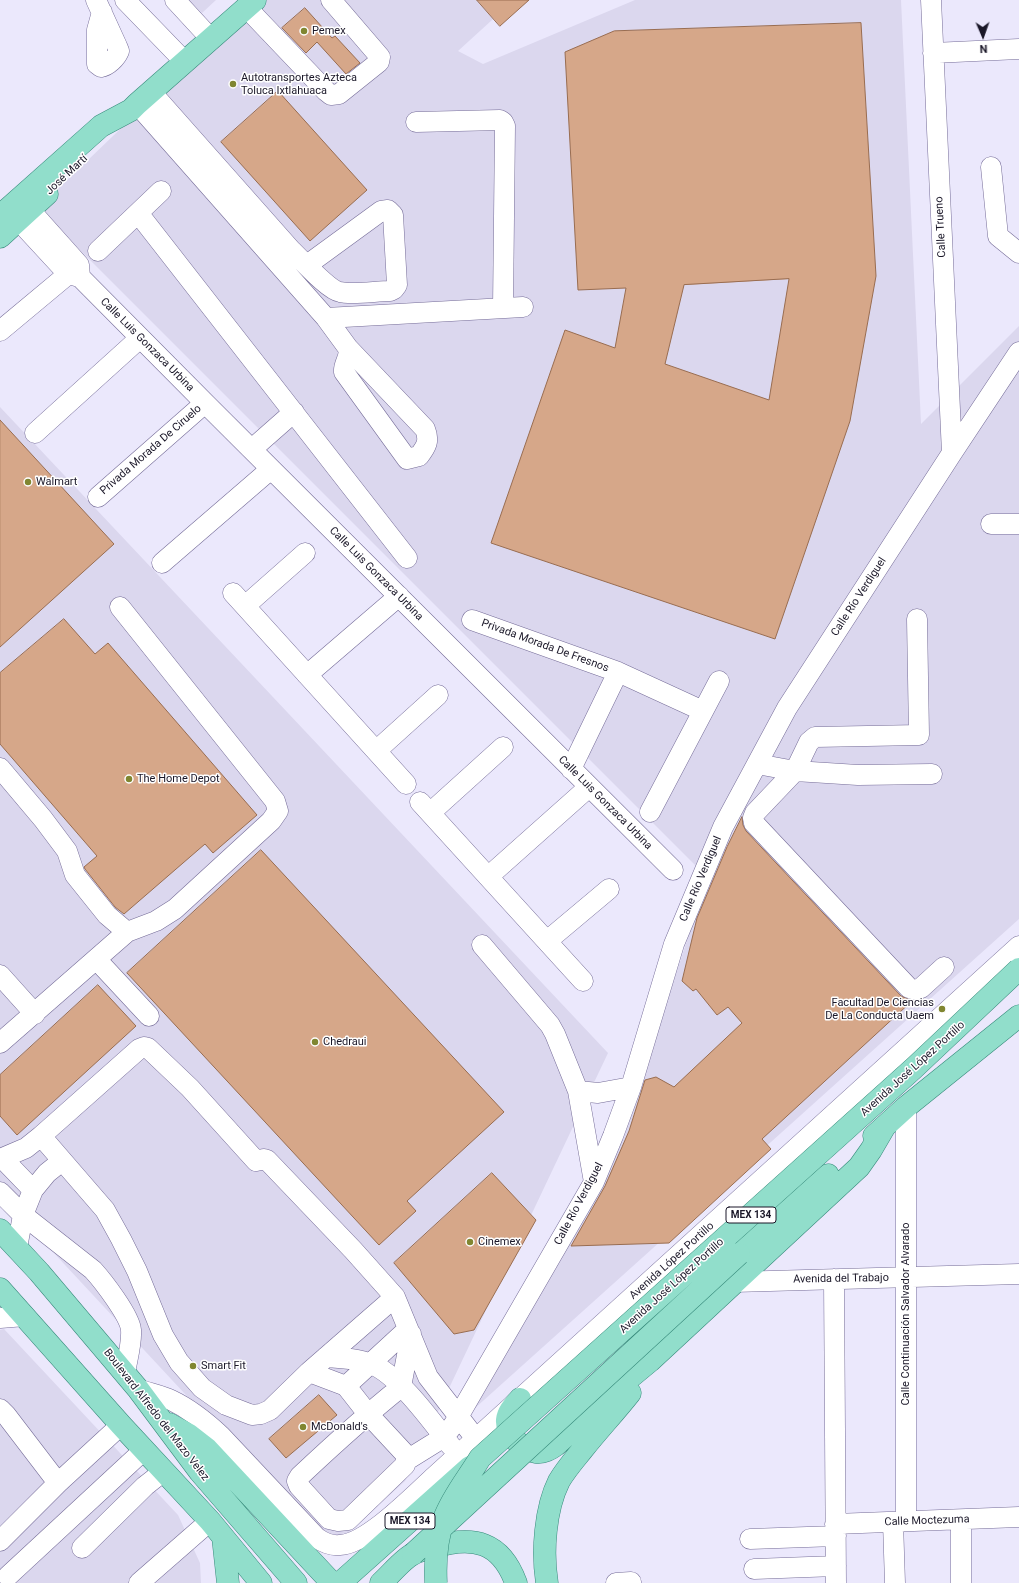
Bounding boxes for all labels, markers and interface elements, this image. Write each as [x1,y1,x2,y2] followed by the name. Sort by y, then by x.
[963,16,1003,56] north arrow
[312,24,346,38] place label: Pemex
[299,26,309,36] marker: Pemex
[979,42,988,55] text: N
[241,71,357,97] place label: Autotransportes Azteca Toluca Ixtlahuaca
[228,79,238,89] marker: Autotransportes Azteca Toluca Ixtlahuaca
[43,152,91,198] street label: José Martí
[933,196,949,258] street label: Calle Trueno
[97,295,197,395] street label: Calle Luis Gonzaca Urbina
[98,402,204,498] street label: Privada Morada De Ciruelo
[36,475,77,489] place label: Walmart
[23,477,33,487] marker: Walmart
[326,524,426,624] street label: Calle Luis Gonzaca Urbina
[829,555,889,639] street label: Calle Río Verdiguel
[479,617,611,675] street label: Privada Morada De Fresnos
[555,753,655,853] street label: Calle Luis Gonzaca Urbina
[137,772,220,786] place label: The Home Depot
[124,774,134,784] marker: The Home Depot
[677,834,725,924] street label: Calle Río Verdiguel
[825,996,934,1022] place label: Facultad De Ciencias De La Conducta Uaem
[937,1004,947,1014] marker: Facultad De Ciencias De La Conducta Uaem
[858,1019,968,1119] street label: Avenida José López Portillo
[323,1035,366,1049] place label: Chedraui
[310,1037,320,1047] marker: Chedraui
[552,1161,606,1247] street label: Calle Río Verdiguel
[726,1207,776,1223] road number: MEX 134
[627,1220,717,1302] street label: Avenida López Portillo
[899,1223,913,1405] street label: Calle Continuación Salvador Alvarado
[478,1235,521,1249] place label: Cinemex
[617,1236,727,1336] street label: Avenida José López Portillo
[465,1237,475,1247] marker: Cinemex
[793,1272,889,1286] street label: Avenida del Trabajo
[100,1346,212,1484] street label: Boulevard Alfredo del Mazo Velez
[201,1359,246,1373] place label: Smart Fit
[188,1361,198,1371] marker: Smart Fit
[311,1420,368,1434] place label: McDonald's
[298,1422,308,1432] marker: McDonald's
[385,1513,435,1529] road number: MEX 134
[884,1513,970,1529] street label: Calle Moctezuma

